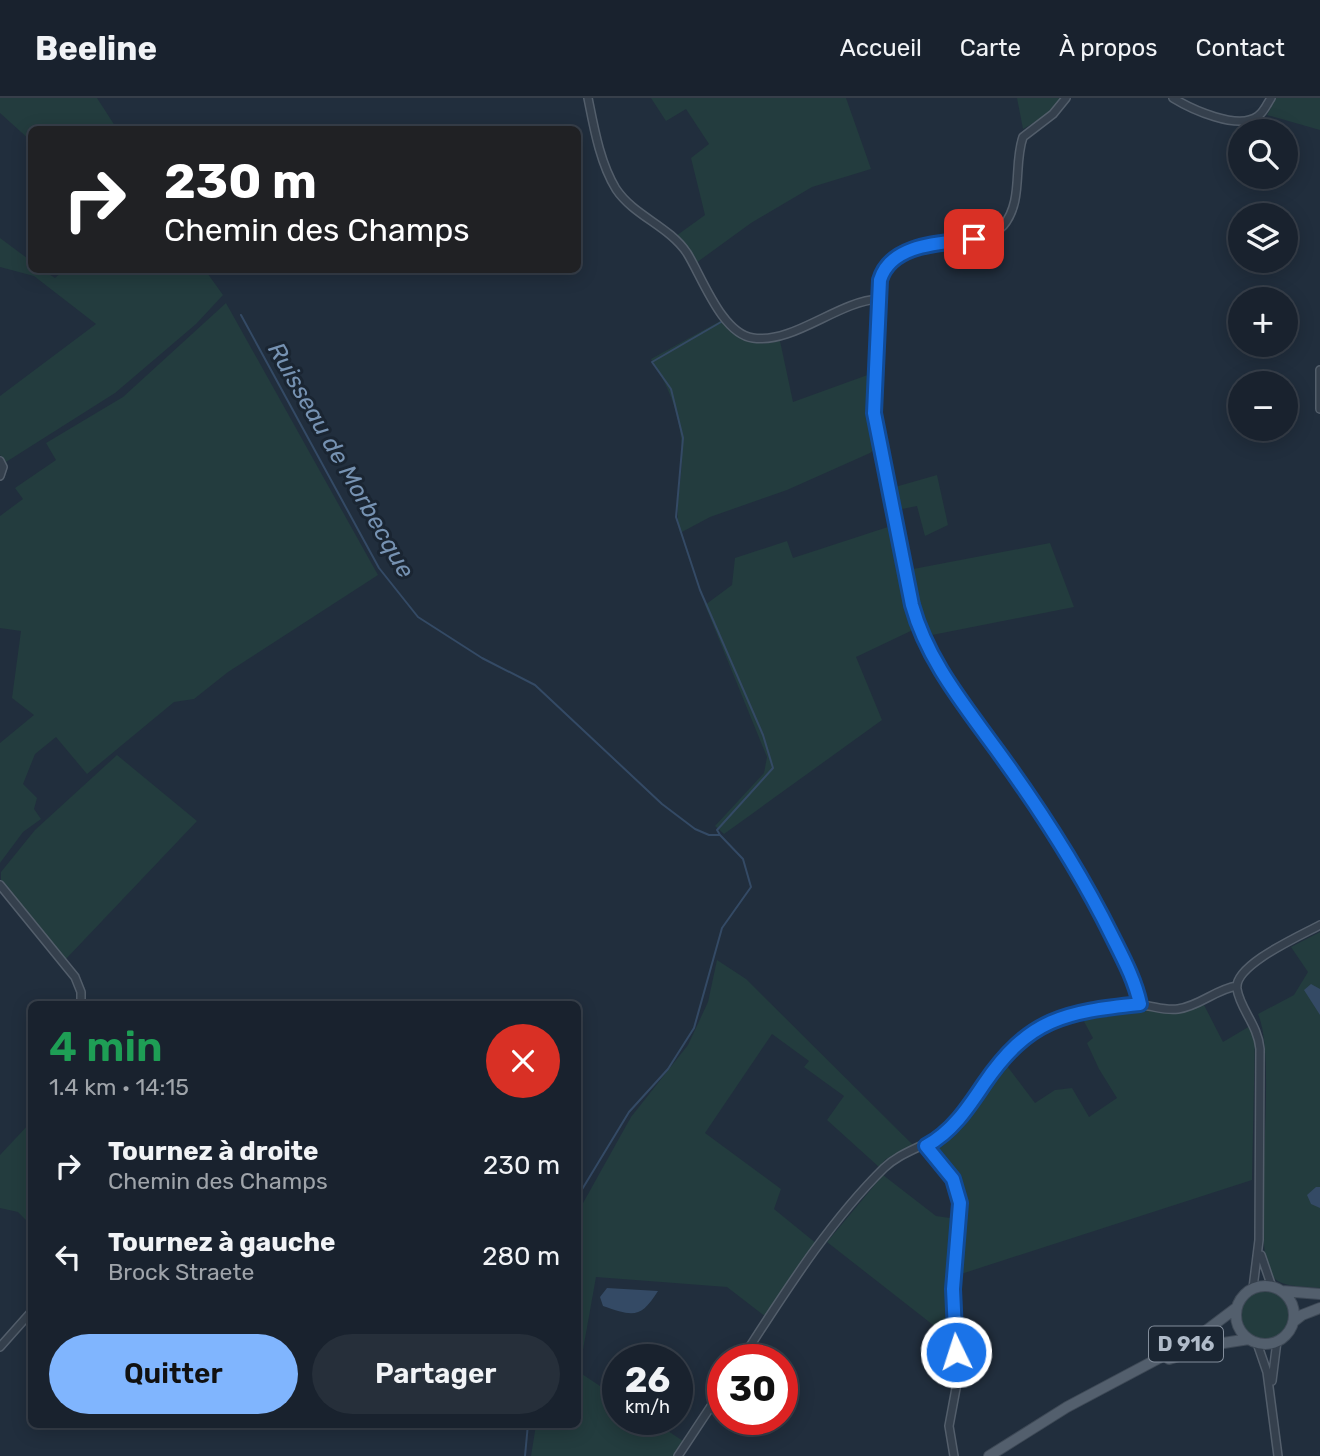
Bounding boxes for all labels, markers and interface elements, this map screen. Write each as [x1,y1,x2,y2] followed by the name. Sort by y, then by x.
[35,29,157,68] text: Beeline
[840,34,922,62] text: Accueil
[960,34,1021,62] text: Carte
[1059,34,1158,62] text: À propos
[1196,34,1285,62] text: Contact
[1228,119,1298,441] map controls
[1228,119,1298,189] button: search
[164,152,317,210] text: 230 m
[49,154,140,245] icon: right
[1228,203,1298,273] button: layers
[944,209,1004,269] pin
[164,211,470,249] text: Chemin des Champs
[955,220,993,258] icon: arrive
[1228,287,1298,357] button: +
[262,337,420,583] water label: Ruisseau de Morbecque
[1228,371,1298,441] button: −
[49,1022,163,1072] text: 4 min
[486,1024,560,1098] button: close
[49,1073,189,1101] text: 1.4 km · 14:15
[108,1136,318,1167] text: Tournez à droite
[49,1147,87,1185] icon: right
[483,1150,560,1181] text: 230 m
[108,1167,328,1195] text: Chemin des Champs
[108,1227,336,1258] text: Tournez à gauche
[49,1238,87,1276] icon: left
[482,1241,560,1272] text: 280 m
[108,1258,254,1286] text: Brock Straete
[919,1315,993,1389] position arrow
[1149,1326,1223,1362] road number: D 916
[49,1334,298,1414] button: Quitter
[312,1334,560,1414] button: Partager
[707,1344,798,1435] speed limit sign: 30
[625,1359,670,1401] text: 26
[625,1396,670,1418] text: km/h

